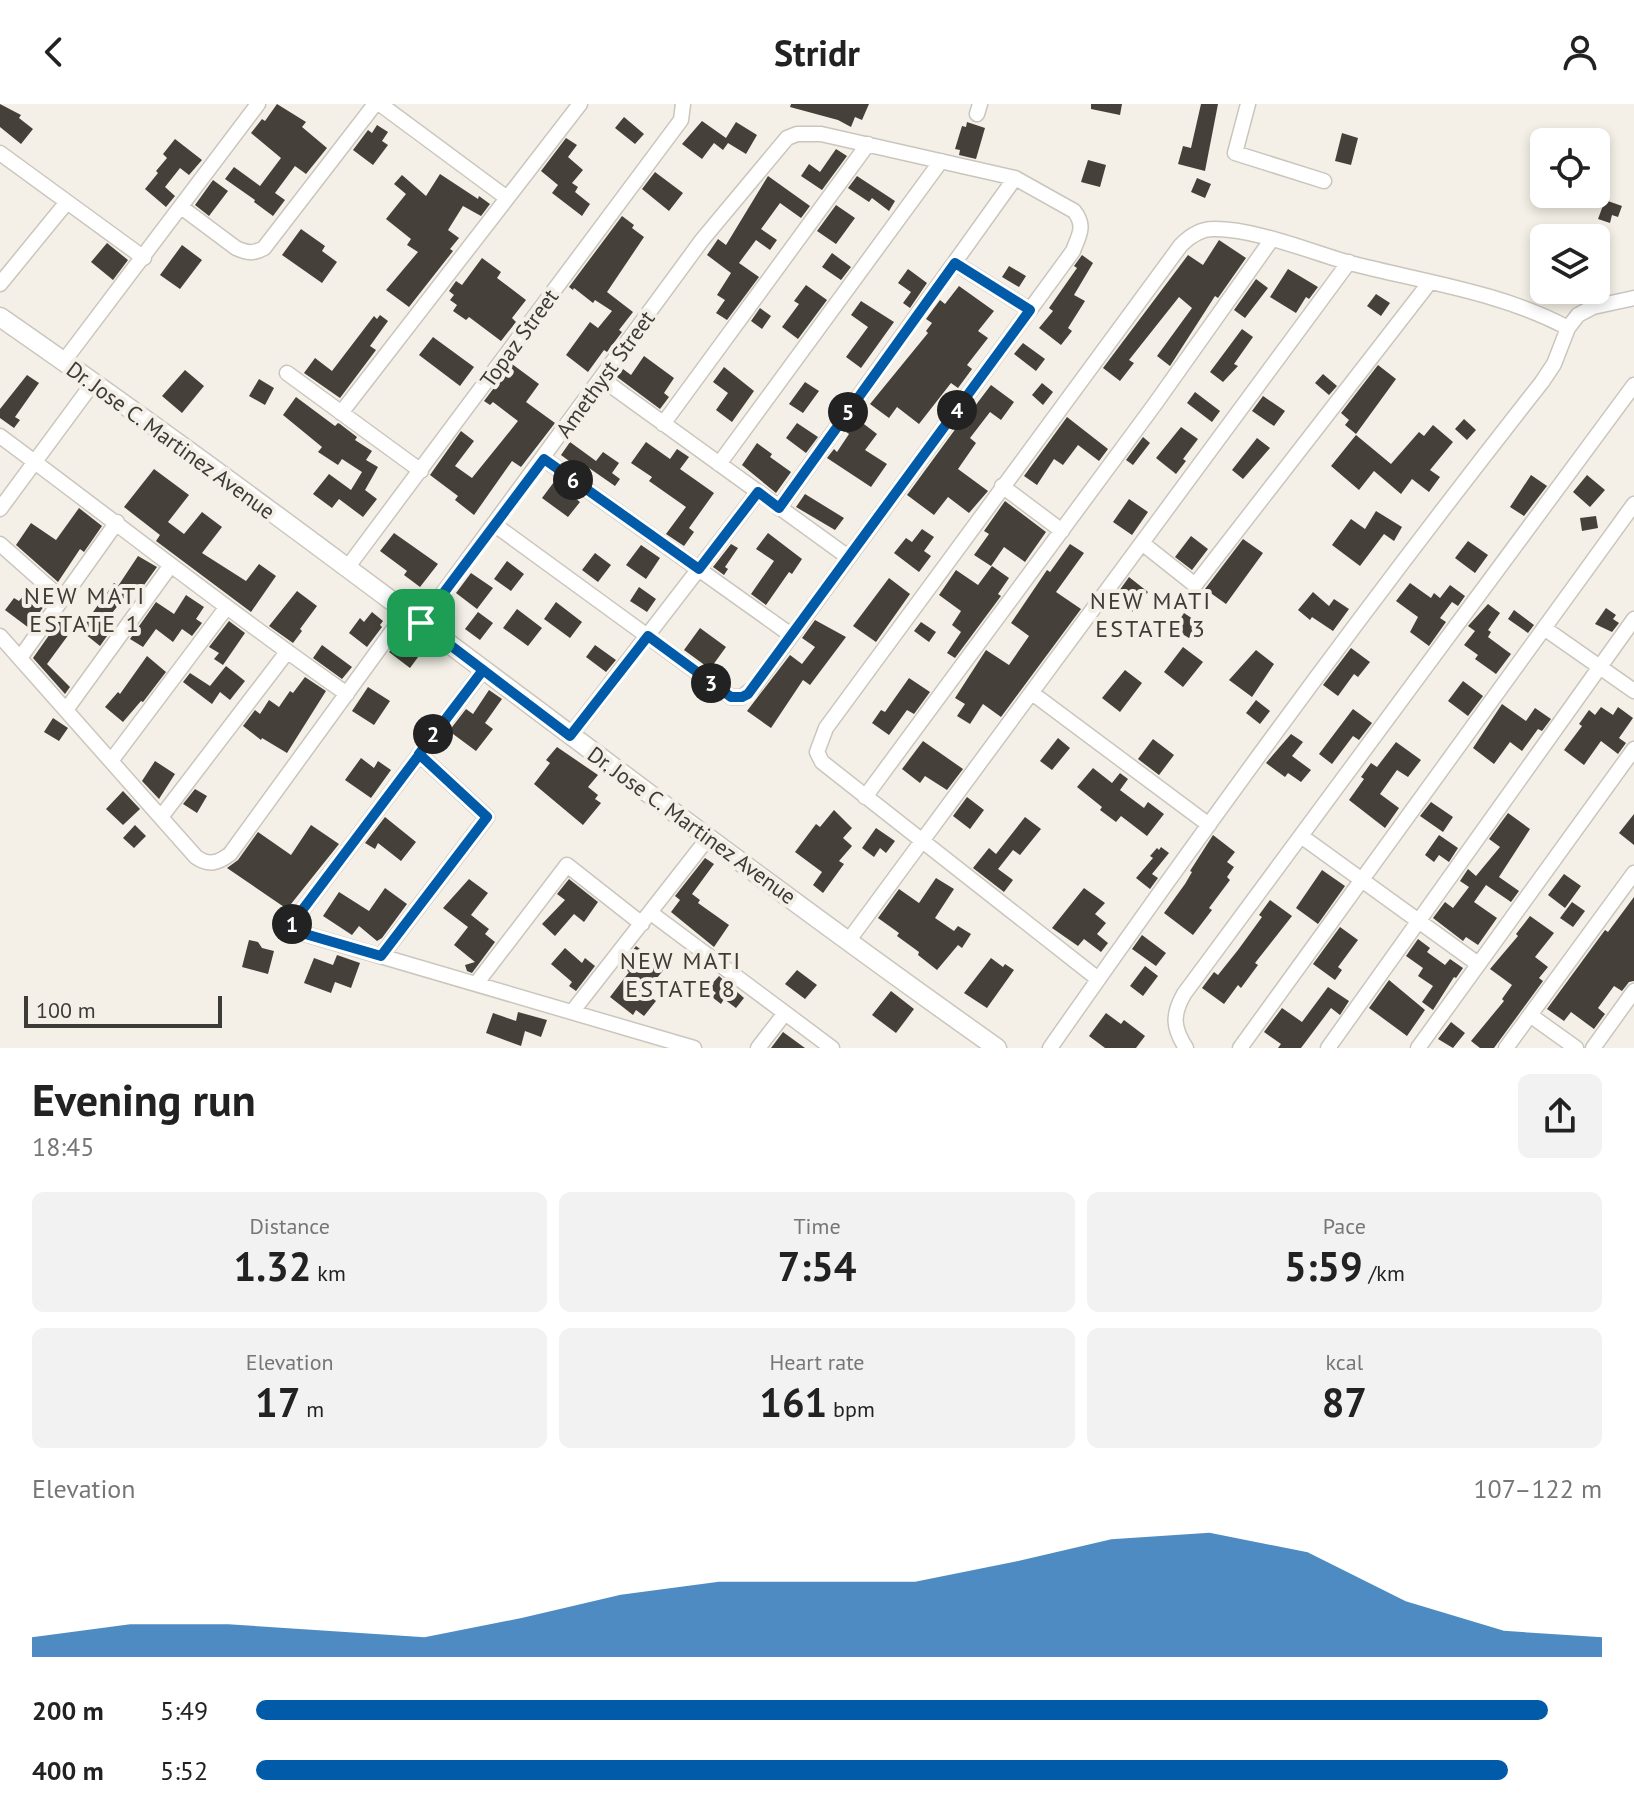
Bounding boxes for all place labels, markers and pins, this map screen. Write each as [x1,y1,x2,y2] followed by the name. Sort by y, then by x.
[937,390,977,430] pin: 4
[828,392,868,432] pin: 5
[553,460,593,500] pin: 6
[387,589,455,657] pin
[691,663,731,703] pin: 3
[413,714,453,754] pin: 2
[272,904,312,944] pin: 1

